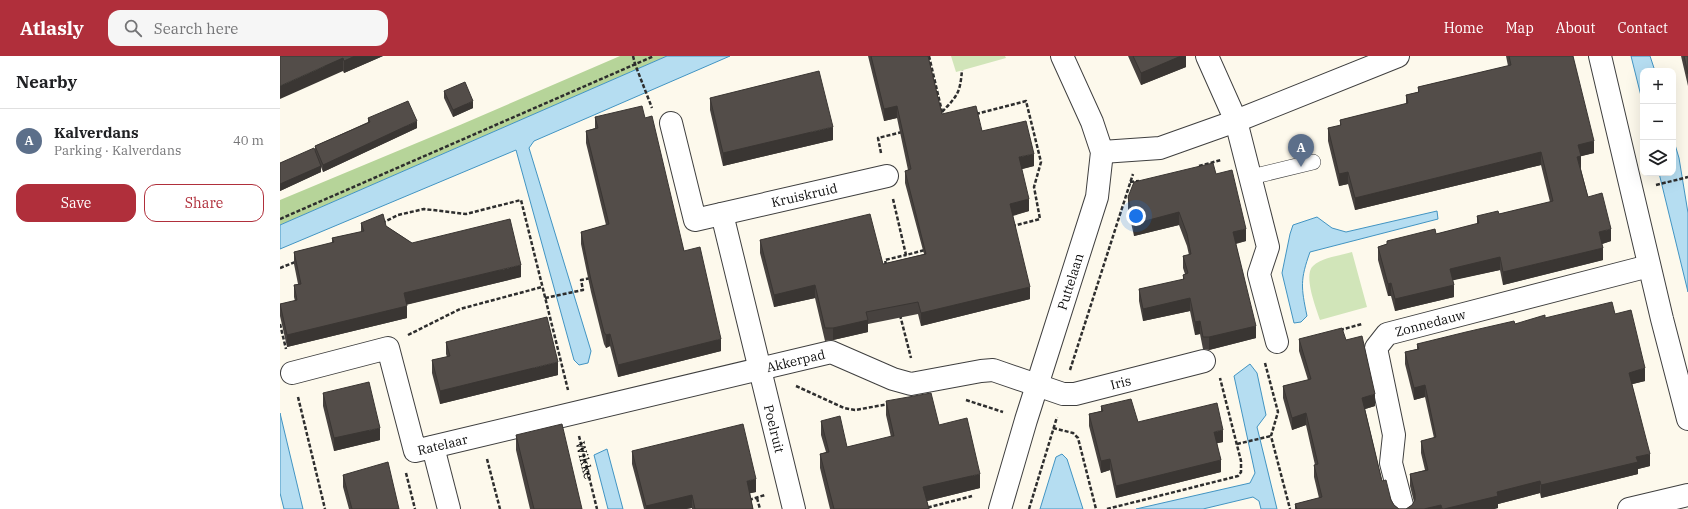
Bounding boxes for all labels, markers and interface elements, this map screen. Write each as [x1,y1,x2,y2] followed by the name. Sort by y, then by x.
[108,10,388,46] search box
[20,16,84,40] text: Atlasly
[122,17,144,39] icon: search
[154,19,238,38] text: Search here
[1444,19,1483,37] text: Home
[1505,19,1534,37] text: Map
[1556,19,1595,37] text: About
[1617,19,1668,37] text: Contact
[1640,68,1676,176] map controls
[1640,68,1676,104] button: +
[16,71,77,93] text: Nearby
[1640,104,1676,140] button: −
[54,123,139,142] text: Kalverdans
[24,132,34,149] text: A
[233,132,264,149] text: 40 m
[1288,134,1314,167] pin: A
[1640,140,1676,176] button: layers
[54,142,181,159] text: Parking · Kalverdans
[770,179,839,211] street label: Kruiskruid
[16,184,136,222] button: Save
[144,184,264,222] button: Share
[1126,206,1146,226] your location
[1053,251,1087,312] street label: Puttelaan
[1393,305,1467,340] street label: Zonnedauw
[765,345,827,376] street label: Akkerpad
[1109,372,1133,393] street label: Iris
[760,403,789,455] street label: Poelruit
[416,430,470,459] street label: Ratelaar
[572,440,598,481] street label: Wikke

